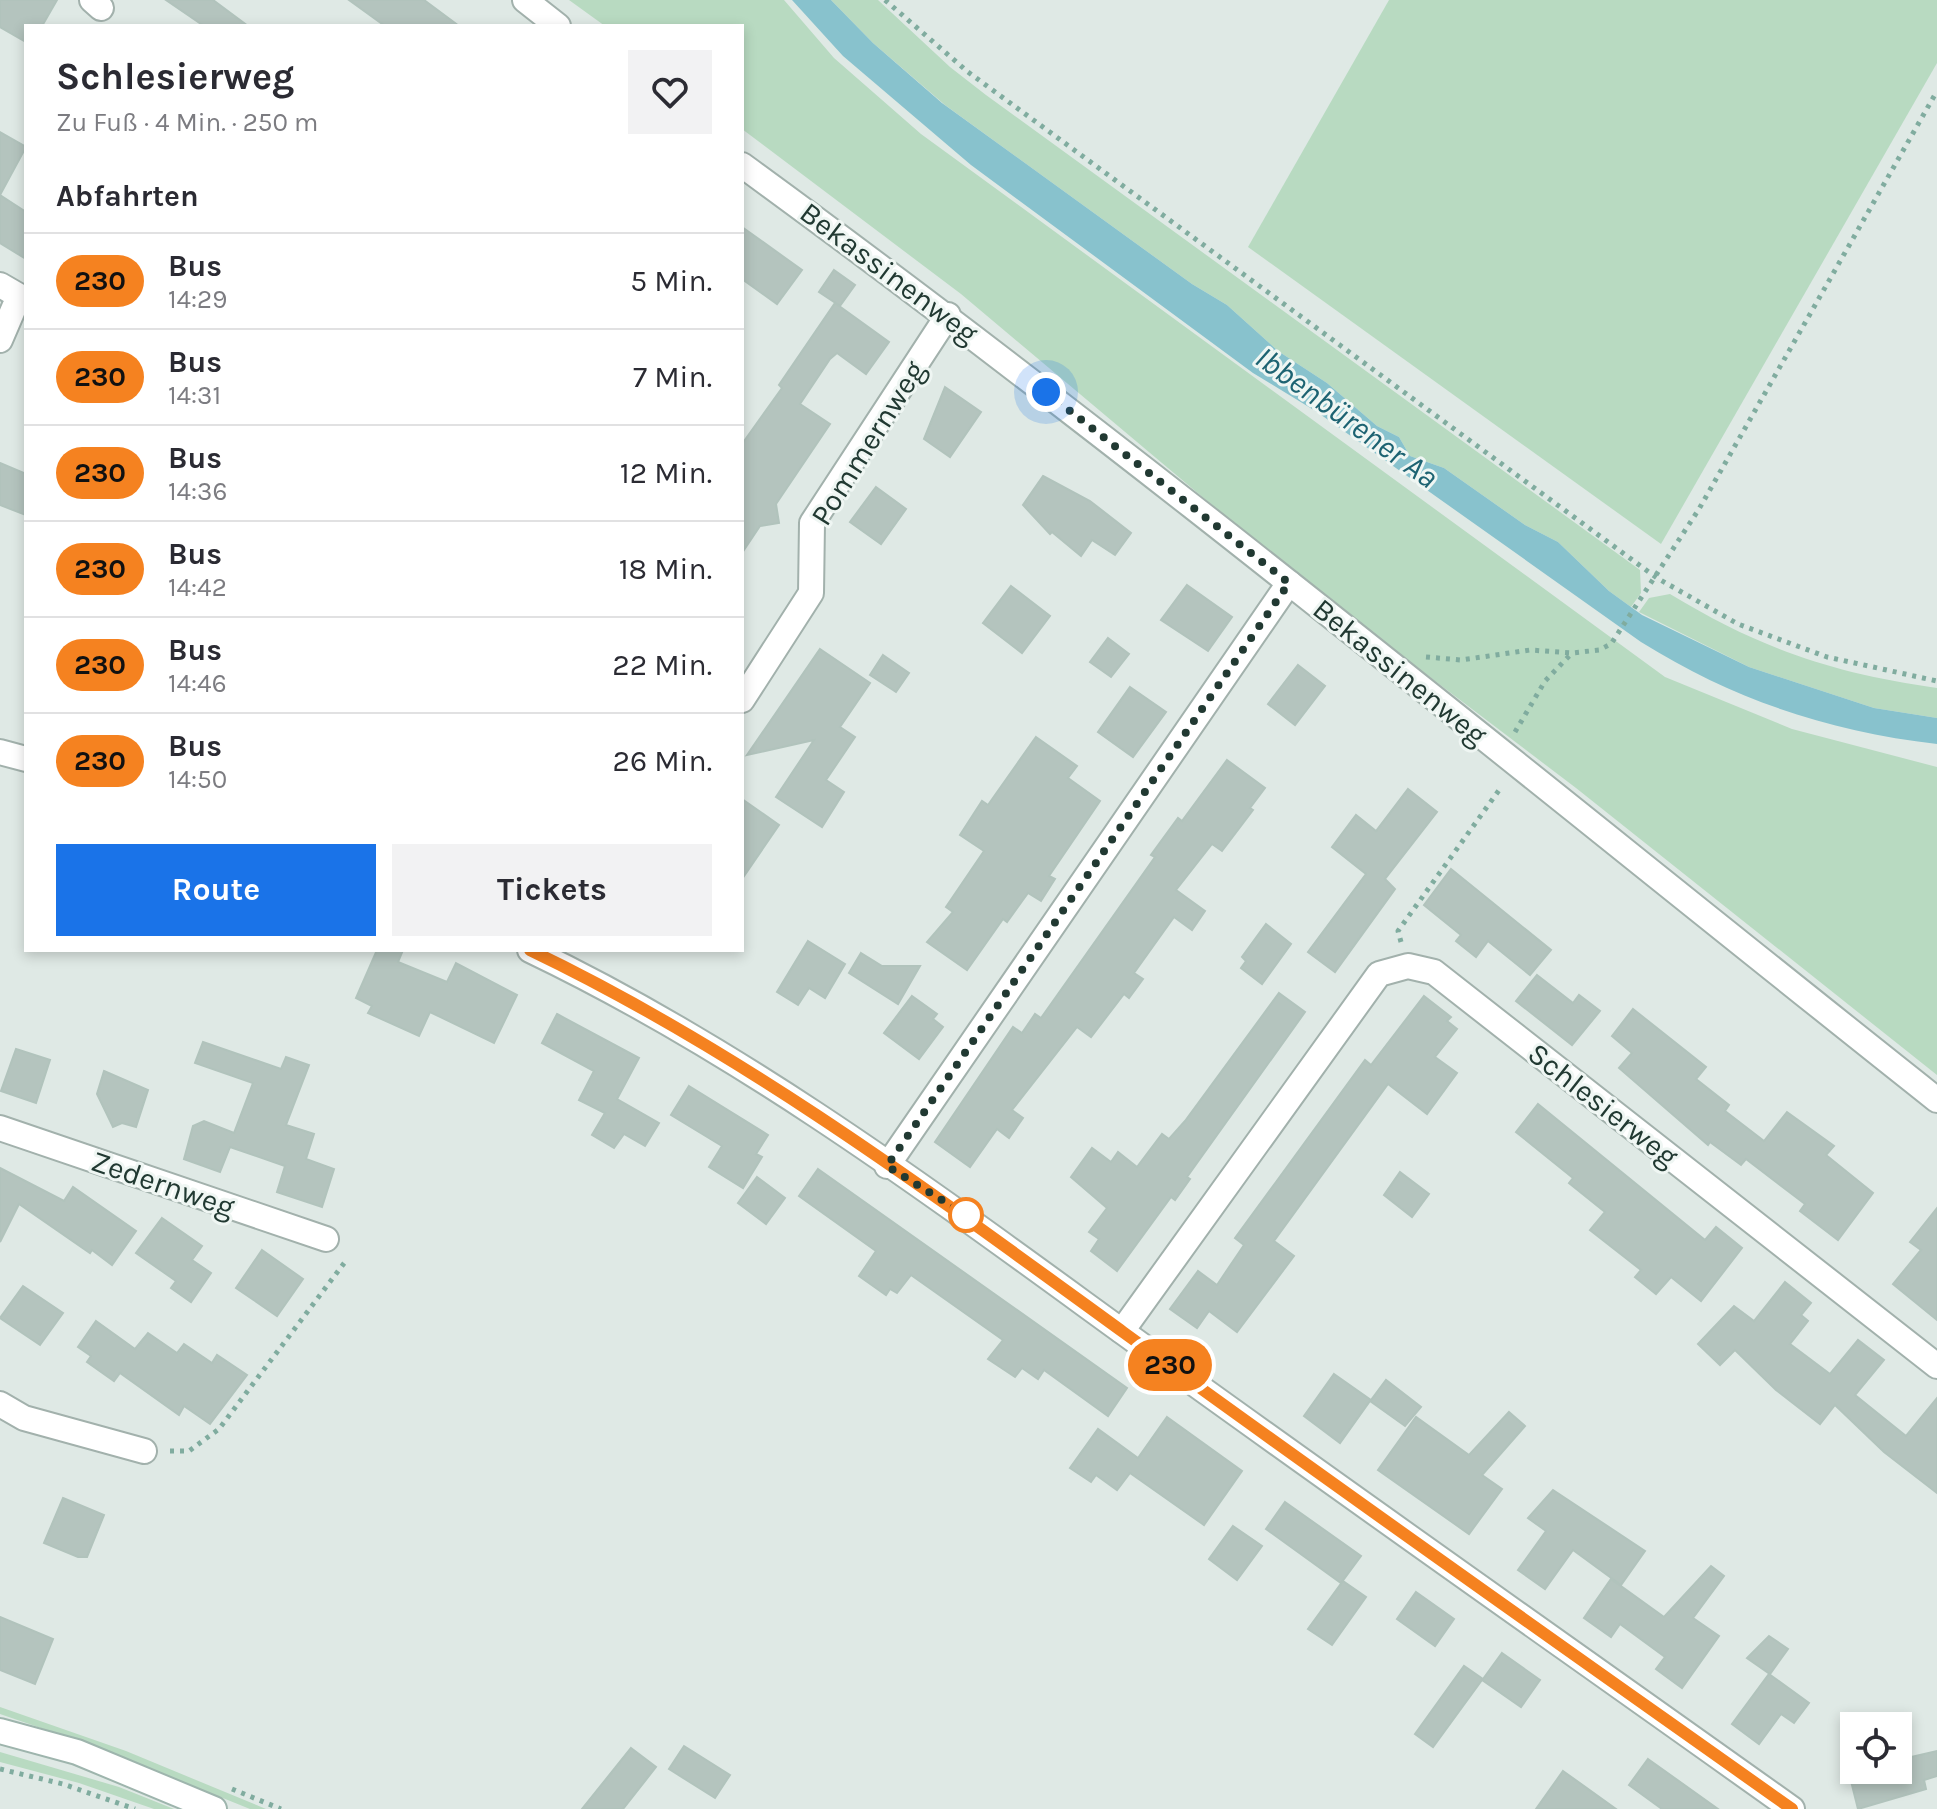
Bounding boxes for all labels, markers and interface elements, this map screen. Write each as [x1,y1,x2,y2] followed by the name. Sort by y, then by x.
[628,50,712,134] button: heart
[56,54,294,99] text: Schlesierweg
[56,107,318,138] text: Zu Fuß · 4 Min. · 250 m
[56,178,199,214] text: Abfahrten
[793,194,985,352] street label: Bekassinenweg
[168,248,222,284] text: Bus
[630,263,712,299] text: 5 Min.
[74,264,126,297] text: 230
[168,284,227,315] text: 14:29
[1248,339,1445,496] water label: Ibbenbürener Aa
[168,344,222,380] text: Bus
[803,354,933,532] street label: Pommernweg
[633,359,712,395] text: 7 Min.
[74,360,126,393] text: 230
[1026,372,1066,412] your location
[168,380,221,411] text: 14:31
[168,440,222,476] text: Bus
[620,455,712,491] text: 12 Min.
[74,456,126,489] text: 230
[168,476,227,507] text: 14:36
[168,536,222,572] text: Bus
[619,551,712,587] text: 18 Min.
[74,552,126,585] text: 230
[168,572,227,603] text: 14:42
[1306,591,1494,753] street label: Bekassinenweg
[168,632,222,668] text: Bus
[612,647,712,683] text: 22 Min.
[74,648,126,681] text: 230
[168,668,227,699] text: 14:46
[168,728,222,764] text: Bus
[613,743,712,779] text: 26 Min.
[74,744,126,777] text: 230
[168,764,227,795] text: 14:50
[56,844,376,936] button: Route
[392,844,712,936] button: Tickets
[1521,1035,1685,1175] street label: Schlesierweg
[87,1143,240,1225] street label: Zedernweg
[949,1198,983,1232] unlabelled marker
[1124,1339,1216,1391] line badge: 230
[1144,1348,1196,1381] text: 230
[1840,1712,1912,1784] map controls
[1840,1712,1912,1784] button: locate

